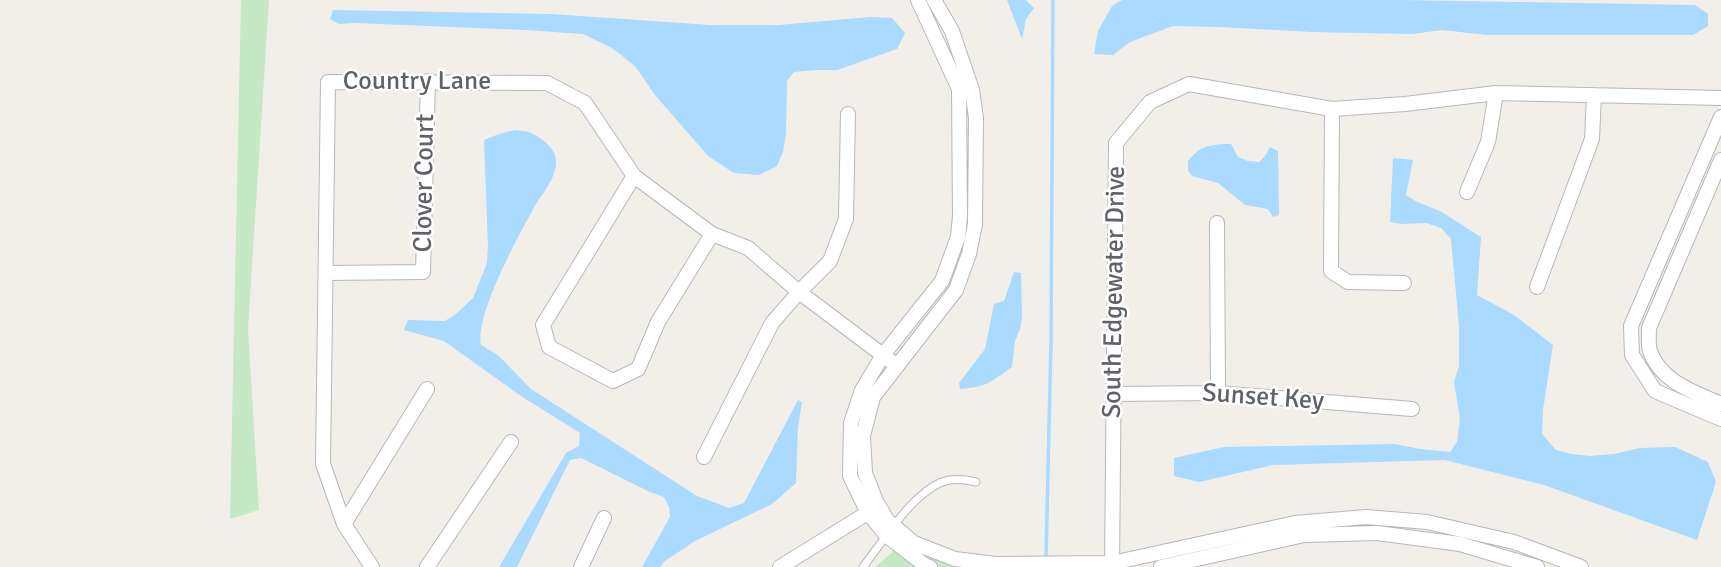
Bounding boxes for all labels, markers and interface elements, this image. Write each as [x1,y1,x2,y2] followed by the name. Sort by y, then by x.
[343,66,491,98] street label: Country Lane
[408,113,442,253] street label: Clover Court
[1097,165,1133,419] street label: South Edgewater Drive
[1201,378,1325,418] street label: Sunset Key

